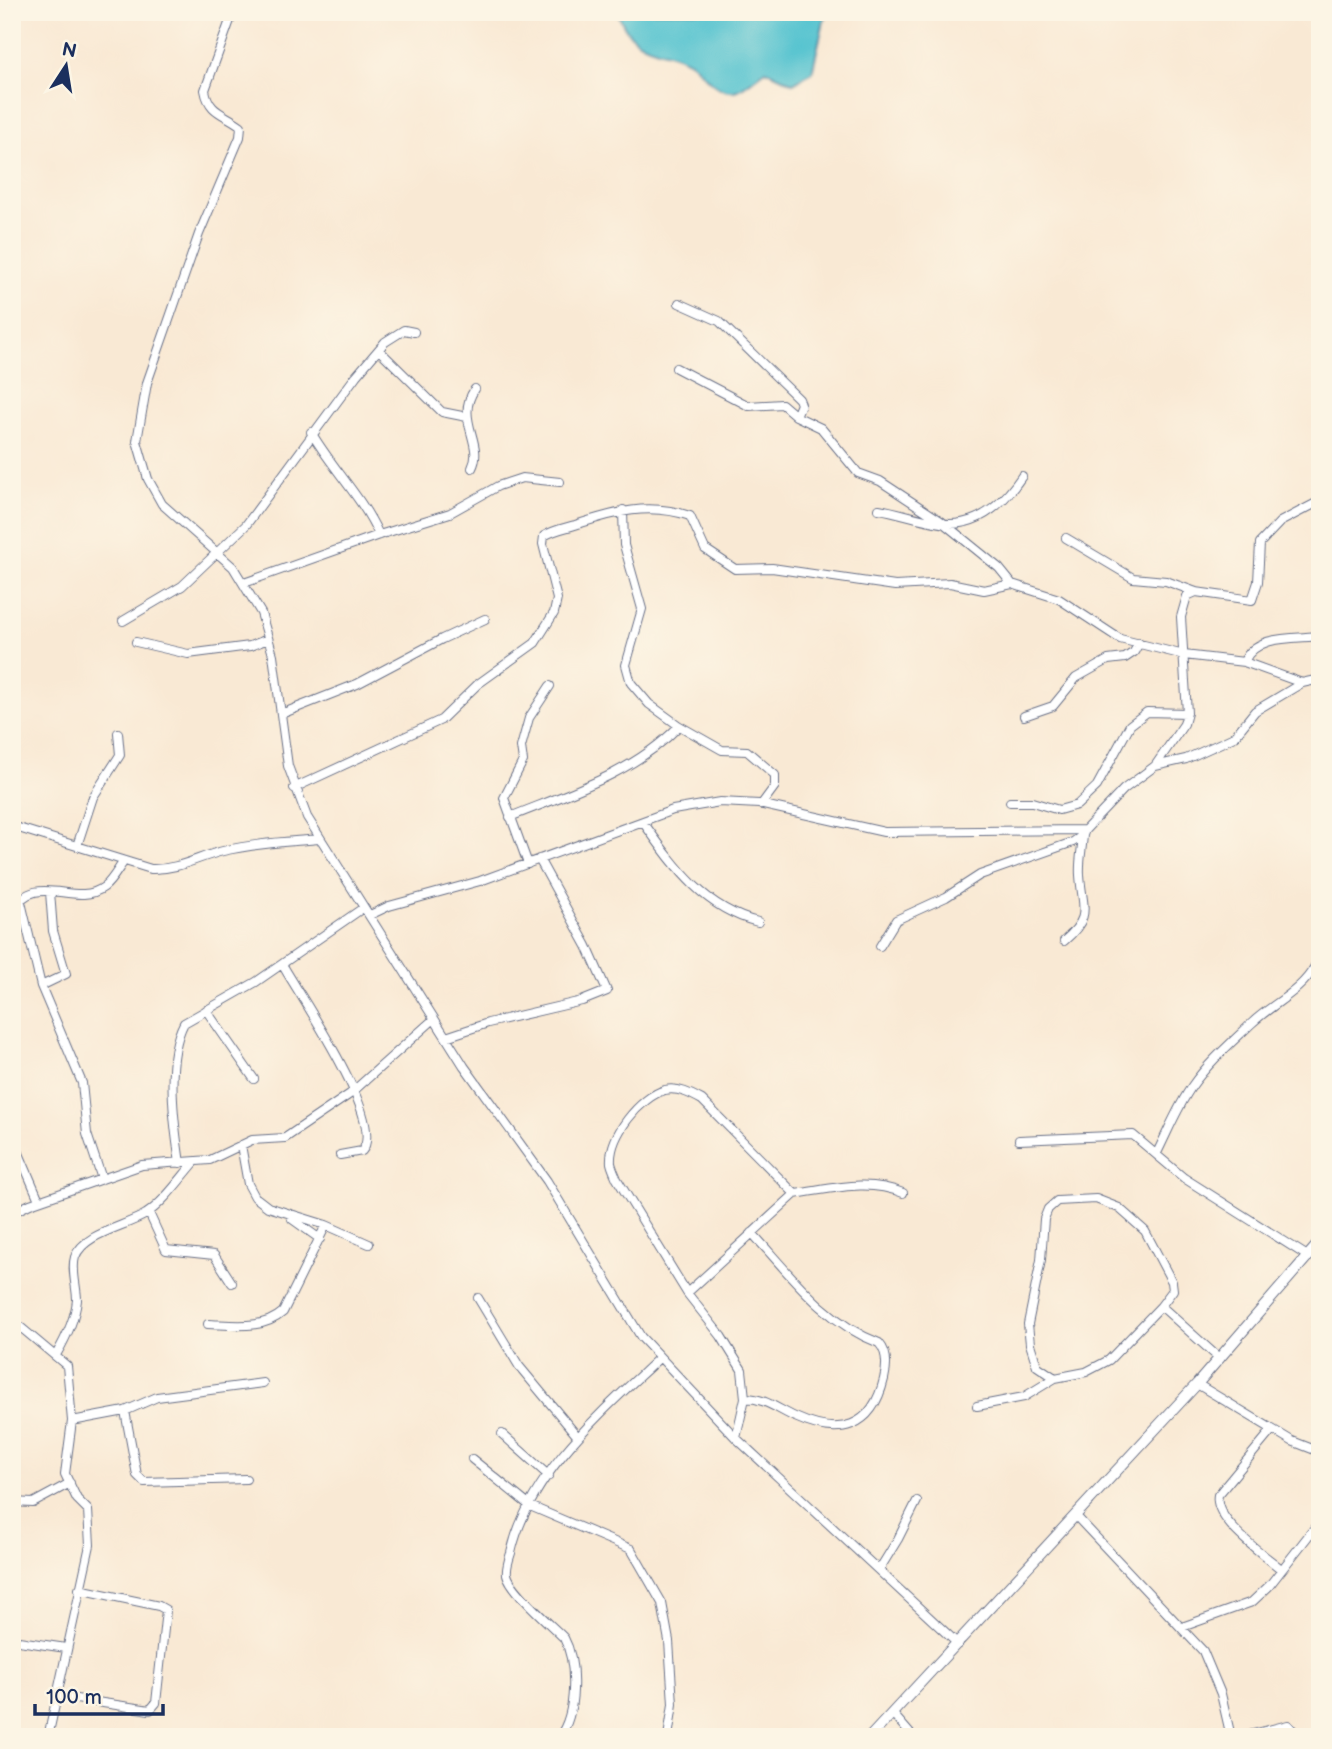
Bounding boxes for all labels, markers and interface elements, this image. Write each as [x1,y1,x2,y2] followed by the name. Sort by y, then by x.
[32,32,102,102] north arrow
[60,38,79,64] text: N
[35,1672,163,1716] scale bar
[46,1685,102,1710] text: 100 m

